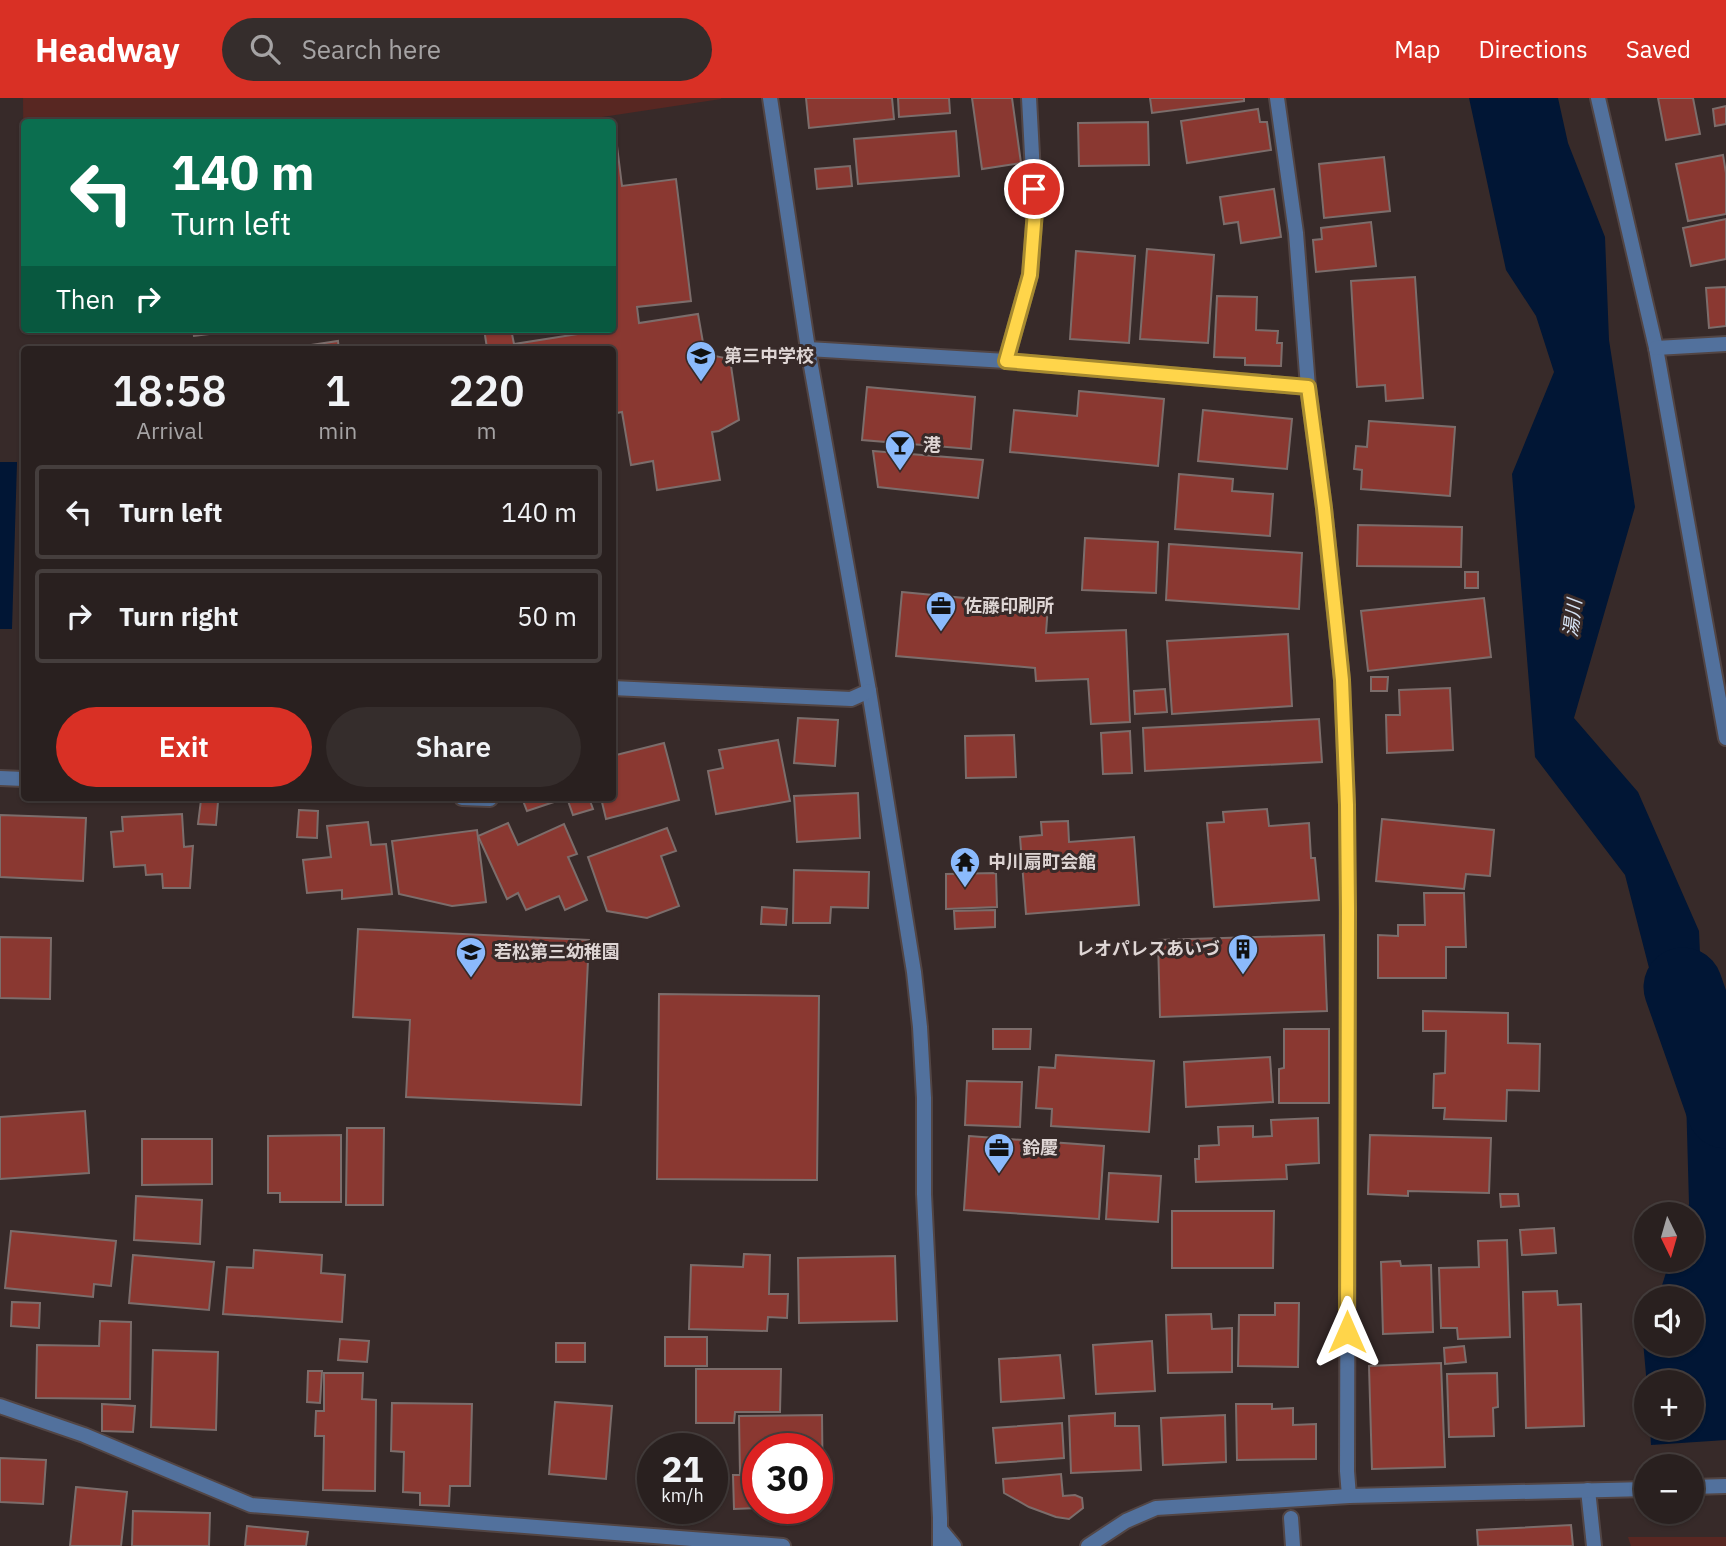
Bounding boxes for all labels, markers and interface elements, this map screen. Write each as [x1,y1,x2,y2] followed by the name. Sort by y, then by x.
[222,18,712,81] search box
[35,28,180,71] text: Headway
[246,30,284,68] icon: search
[302,32,441,66] text: Search here
[1394,33,1440,65] text: Map
[1478,33,1588,65] text: Directions
[1626,33,1691,65] text: Saved
[171,140,315,203] text: 140 m
[56,147,147,238] icon: left
[1004,159,1064,219] pin
[1015,170,1053,208] icon: arrive
[171,202,291,244] text: Turn left
[129,280,167,318] icon: right
[56,282,115,316] text: Then
[684,339,718,383] school or university icon: 第三中学校
[724,344,814,367] place label: 第三中学校
[113,363,227,418] text: 18:58
[325,363,350,418] text: 1
[449,363,524,418] text: 220
[136,415,203,445] text: Arrival
[318,415,357,445] text: min
[477,415,497,445] text: m
[883,428,917,472] bar icon: 港
[923,433,941,456] place label: 港
[60,493,98,531] icon: left
[119,495,222,529] text: Turn left
[501,495,577,529] text: 140 m
[924,589,958,633] office icon: 佐藤印刷所
[964,594,1054,617] place label: 佐藤印刷所
[1558,596,1586,638] water label: 湯川
[60,597,98,635] icon: right
[119,599,238,633] text: Turn right
[517,599,577,633] text: 50 m
[56,707,312,787] button: Exit
[326,707,581,787] button: Share
[948,845,982,889] temple icon: 中川扇町会館
[988,850,1096,873] place label: 中川扇町会館
[1226,932,1260,976] building icon: レオパレスあいづ
[454,935,488,979] school or university icon: 若松第三幼稚園
[1076,937,1220,960] place label: レオパレスあいづ
[494,940,620,963] place label: 若松第三幼稚園
[982,1131,1016,1175] office icon: 鈴慶
[1022,1136,1058,1159] place label: 鈴慶
[1634,1202,1704,1272] north arrow
[1634,1202,1704,1524] map controls
[1634,1286,1704,1356] button: sound
[1310,1295,1384,1369] position arrow
[1634,1370,1704,1440] button: +
[742,1433,833,1524] speed limit sign: 30
[661,1446,704,1492] text: 21
[1634,1454,1704,1524] button: −
[661,1484,704,1507] text: km/h

